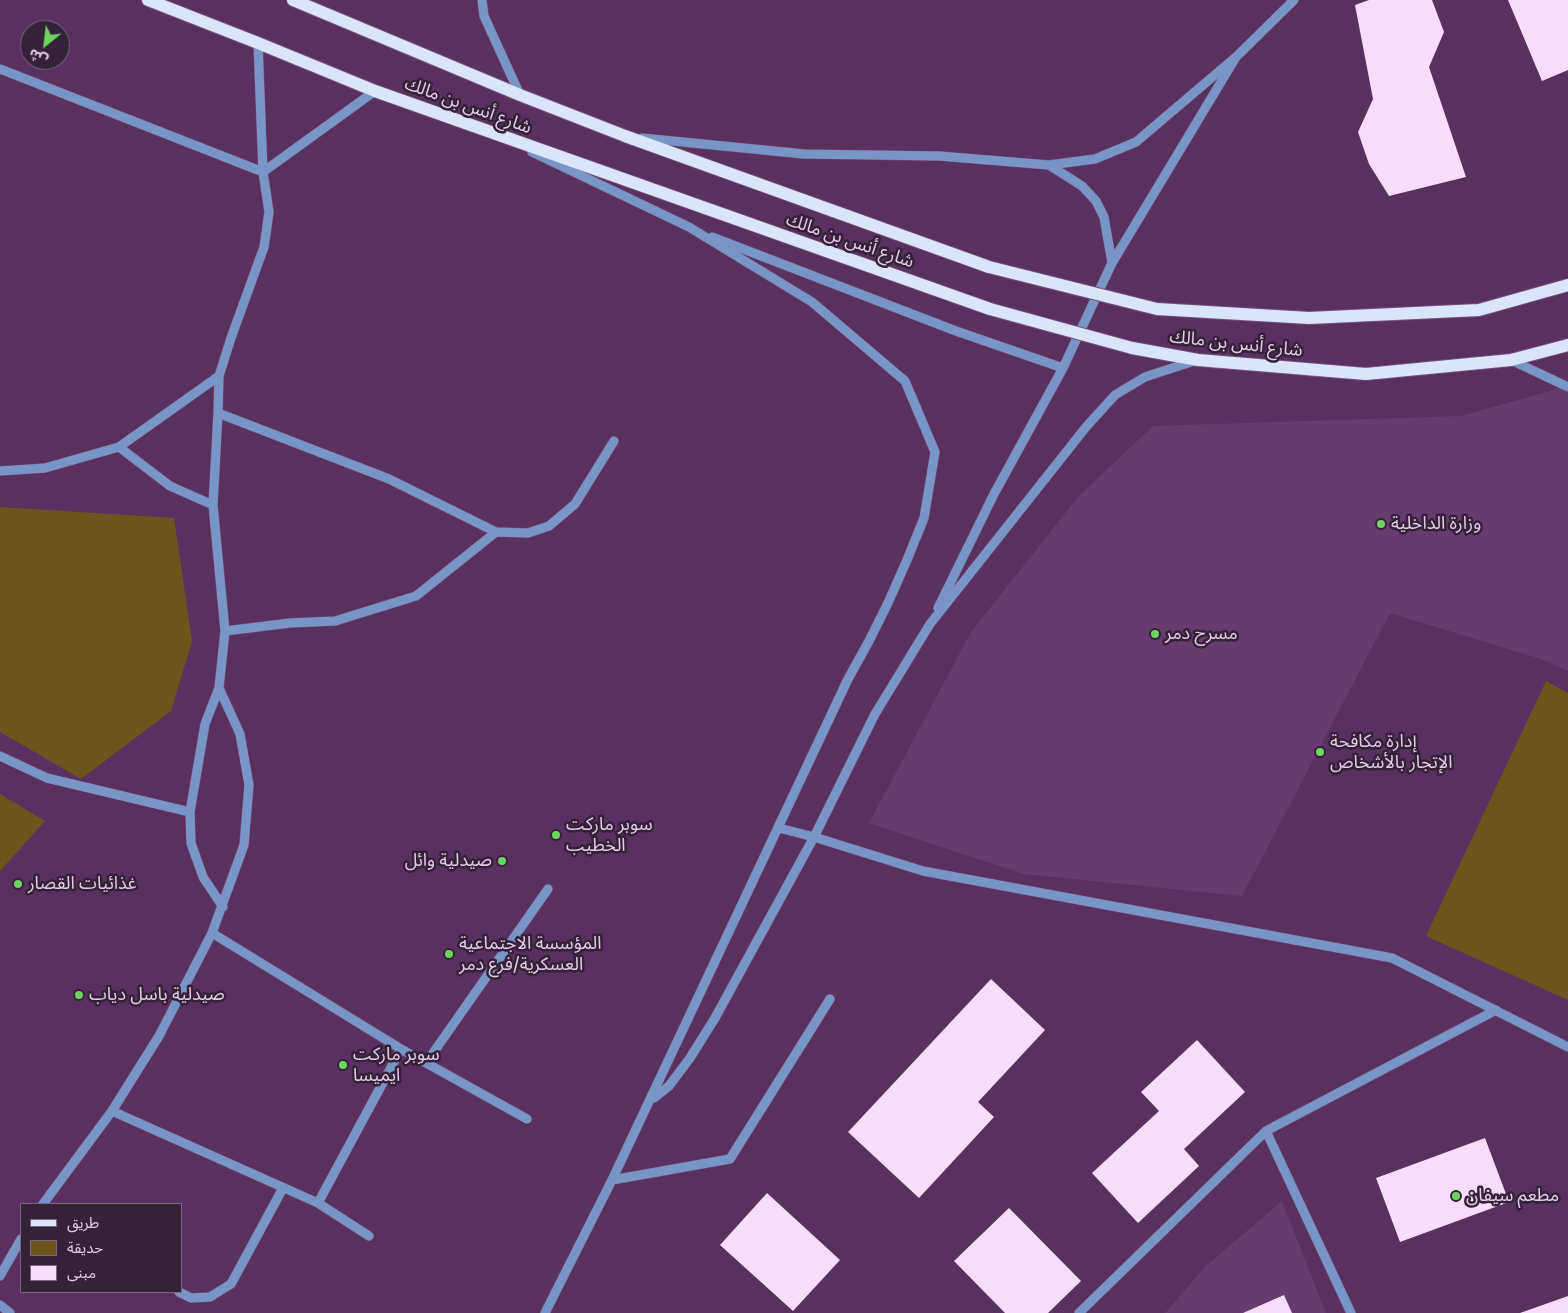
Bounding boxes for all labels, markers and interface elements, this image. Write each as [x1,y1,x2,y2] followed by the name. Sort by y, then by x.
[20,20,70,70] north arrow
[25,45,51,70] text: ش
[401,73,535,139] street label: شارع أنس بن مالك
[783,209,917,273] street label: شارع أنس بن مالك
[1168,326,1304,362] street label: شارع أنس بن مالك
[1391,513,1481,535] place label: وزارة الداخلية
[1375,518,1387,530] marker: وزارة الداخلية
[1165,623,1238,645] place label: مسرح دمر
[1149,628,1161,640] marker: مسرح دمر
[1330,731,1453,774] place label: إدارة مكافحة الإتجار بالأشخاص
[1314,746,1326,758] marker: إدارة مكافحة الإتجار بالأشخاص
[566,814,653,856] place label: سوبر ماركت الخطيب
[550,829,562,841] marker: سوبر ماركت الخطيب
[405,850,492,872] place label: صيدلية وائل
[496,855,508,867] marker: صيدلية وائل
[28,873,137,895] place label: غذائيات القصار
[12,878,24,890] marker: غذائيات القصار
[459,933,602,976] place label: المؤسسة الاجتماعية العسكرية/فرع دمر
[443,948,455,960] marker: المؤسسة الاجتماعية العسكرية/فرع دمر
[89,984,225,1006] place label: صيدلية باسل دياب
[73,989,85,1001] marker: صيدلية باسل دياب
[353,1044,440,1086] place label: سوبر ماركت ايميسا
[337,1059,349,1071] marker: سوبر ماركت ايميسا
[1466,1185,1559,1207] place label: مطعم سيفان
[1450,1190,1462,1202] marker: مطعم سيفان
[20,1203,182,1293] legend
[67,1213,99,1232] text: طريق
[67,1238,103,1257] text: حديقة
[67,1263,96,1282] text: مبنى

